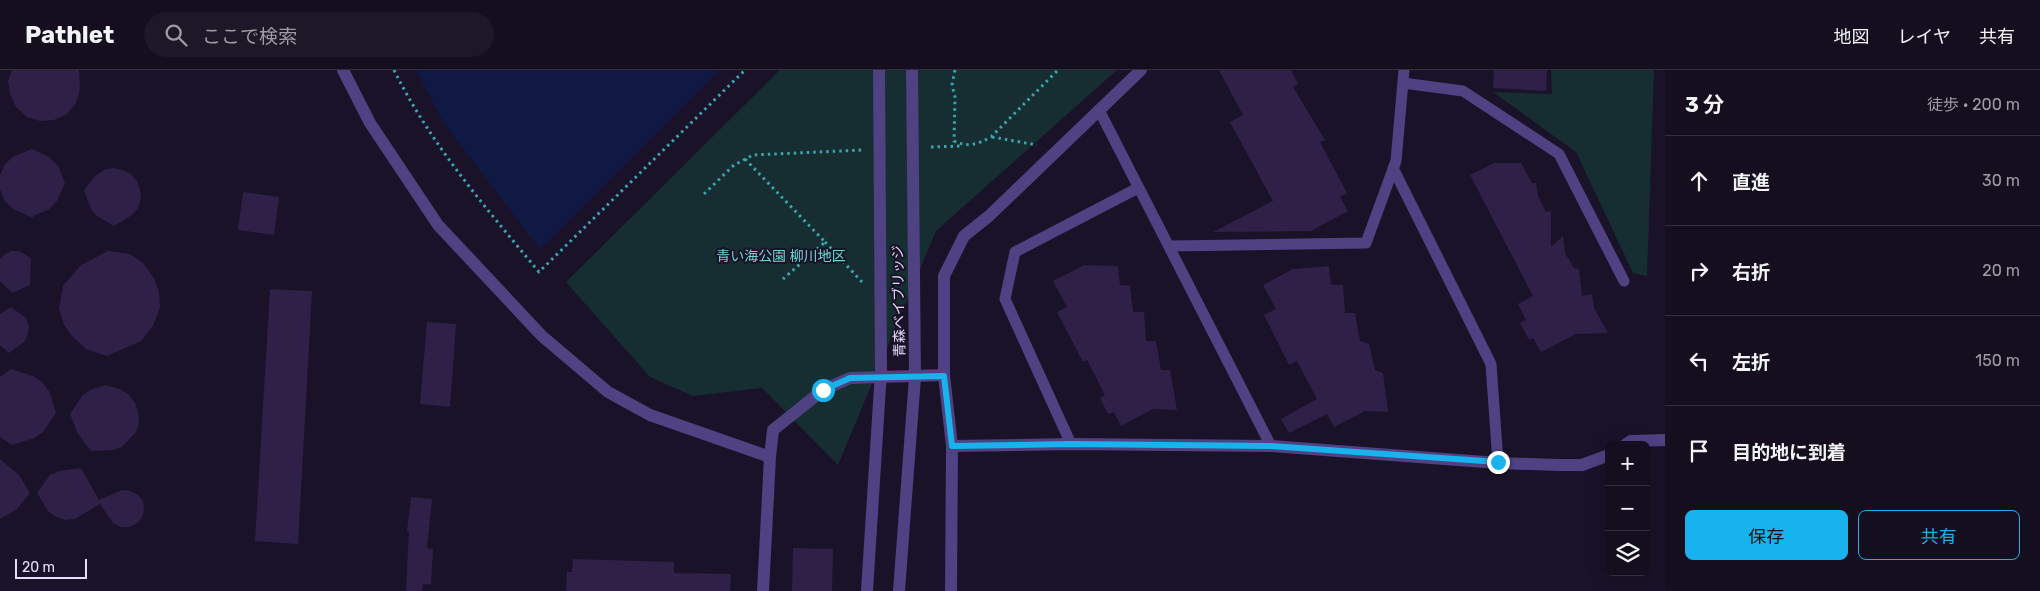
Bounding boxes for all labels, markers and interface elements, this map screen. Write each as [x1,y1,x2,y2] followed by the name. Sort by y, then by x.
[144,12,494,57] search box
[25,21,114,49] text: Pathlet
[162,21,190,49] icon: search
[202,25,297,48] text: ここで検索
[1834,26,1870,48] text: 地図
[1898,26,1951,48] text: レイヤ
[1979,26,2015,48] text: 共有
[1685,92,1724,117] text: 3 分
[1927,95,2020,114] text: 徒歩 · 200 m
[1685,167,1713,195] icon: ahead
[1732,171,1770,194] text: 直進
[1982,171,2020,190] text: 30 m
[890,245,908,357] street label: 青森ベイブリッジ
[716,248,846,265] park label: 青い海公園 柳川地区
[1685,257,1713,285] icon: right
[1732,261,1770,284] text: 右折
[1982,261,2020,280] text: 20 m
[1685,347,1713,375] icon: left
[1732,351,1770,374] text: 左折
[1975,351,2020,370] text: 150 m
[812,379,835,402] route start
[1685,437,1713,465] icon: arrive
[1605,441,1650,576] map controls
[1605,441,1650,486] button: +
[1732,441,1846,464] text: 目的地に到着
[1487,451,1510,474] route end
[1605,486,1650,531] button: −
[1685,510,1848,560] button: 保存
[1858,510,2020,560] button: 共有
[1605,531,1650,576] button: layers
[15,556,88,579] scale bar
[22,559,55,576] text: 20 m

